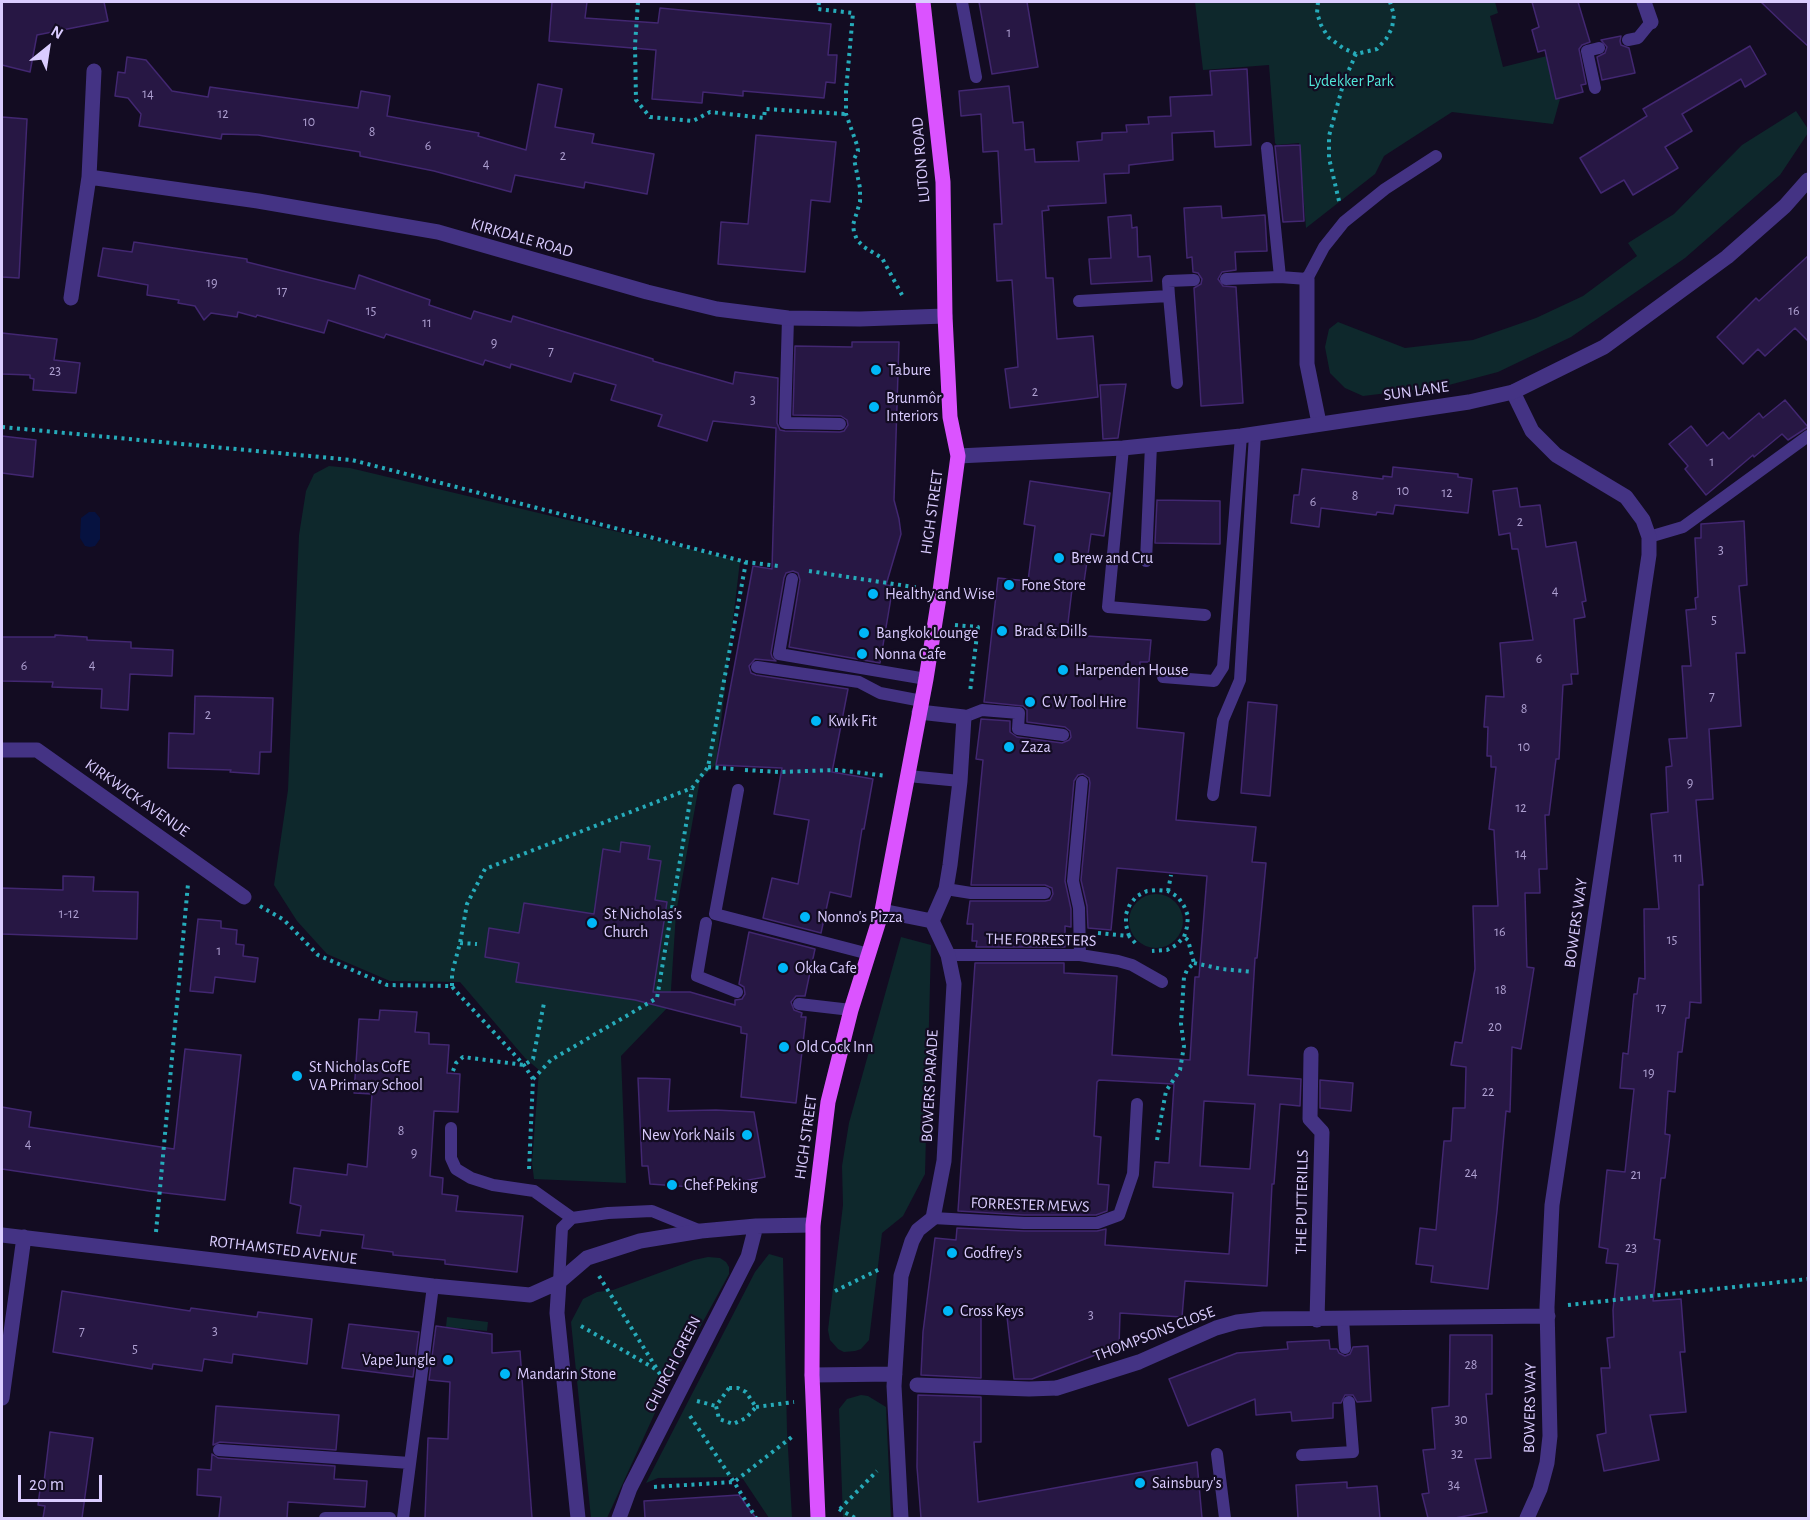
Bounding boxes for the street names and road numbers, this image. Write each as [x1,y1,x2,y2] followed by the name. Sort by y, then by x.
[908,116,934,204] street label: LUTON ROAD
[469,214,575,262] street label: KIRKDALE ROAD
[1382,377,1450,405] street label: SUN LANE
[917,468,947,556] street label: HIGH STREET
[81,755,193,841] street label: KIRKWICK AVENUE
[1560,877,1592,969] street label: BOWERS WAY
[985,929,1097,951] street label: THE FORRESTERS
[917,1029,943,1143] street label: BOWERS PARADE
[791,1093,821,1181] street label: HIGH STREET
[1291,1149,1313,1255] street label: THE PUTTERILLS
[970,1193,1090,1217] street label: FORRESTER MEWS
[208,1231,358,1269] street label: ROTHAMSTED AVENUE
[1091,1302,1217,1366] street label: THOMPSONS CLOSE
[641,1313,705,1415] street label: CHURCH GREEN
[1520,1363,1540,1453] street label: BOWERS WAY

